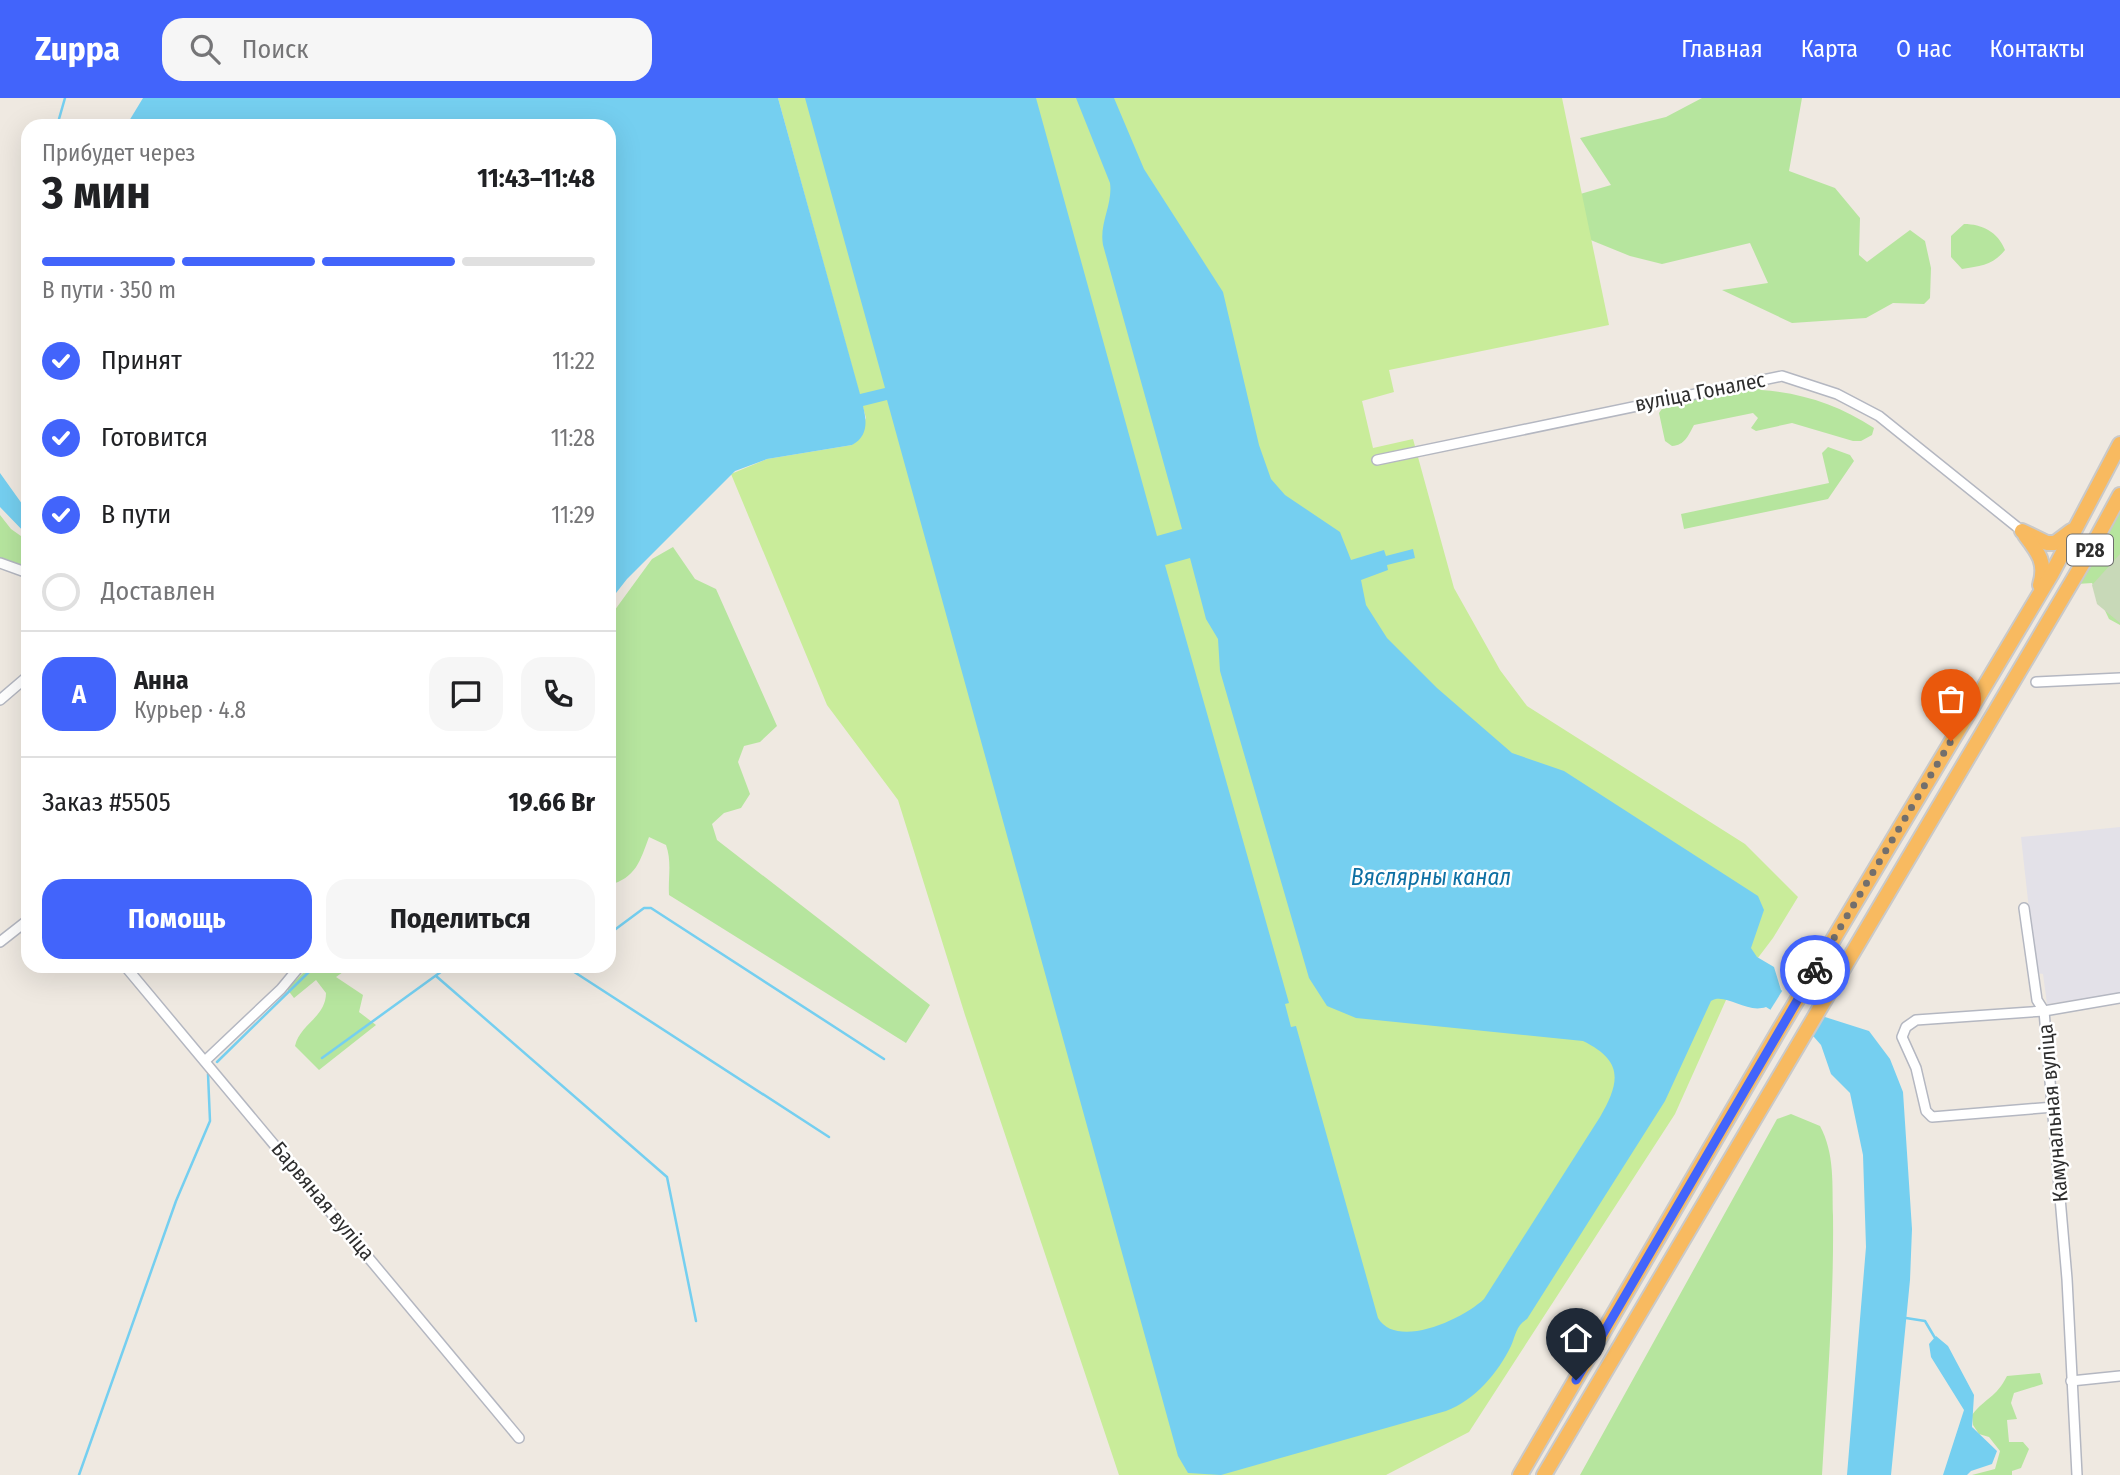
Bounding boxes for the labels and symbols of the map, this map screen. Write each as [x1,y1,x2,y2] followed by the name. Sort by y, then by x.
[1633,367,1767,417] street label: вуліца Гоналес
[2067,534,2113,565] road number: Р28
[1921,669,1981,741] pin
[1351,863,1511,891] water label: Вяслярны канал
[1780,935,1850,1005] courier
[2032,1023,2074,1203] street label: Камунальная вуліца
[266,1136,380,1266] street label: Барвяная вуліца
[1546,1308,1606,1380] pin

